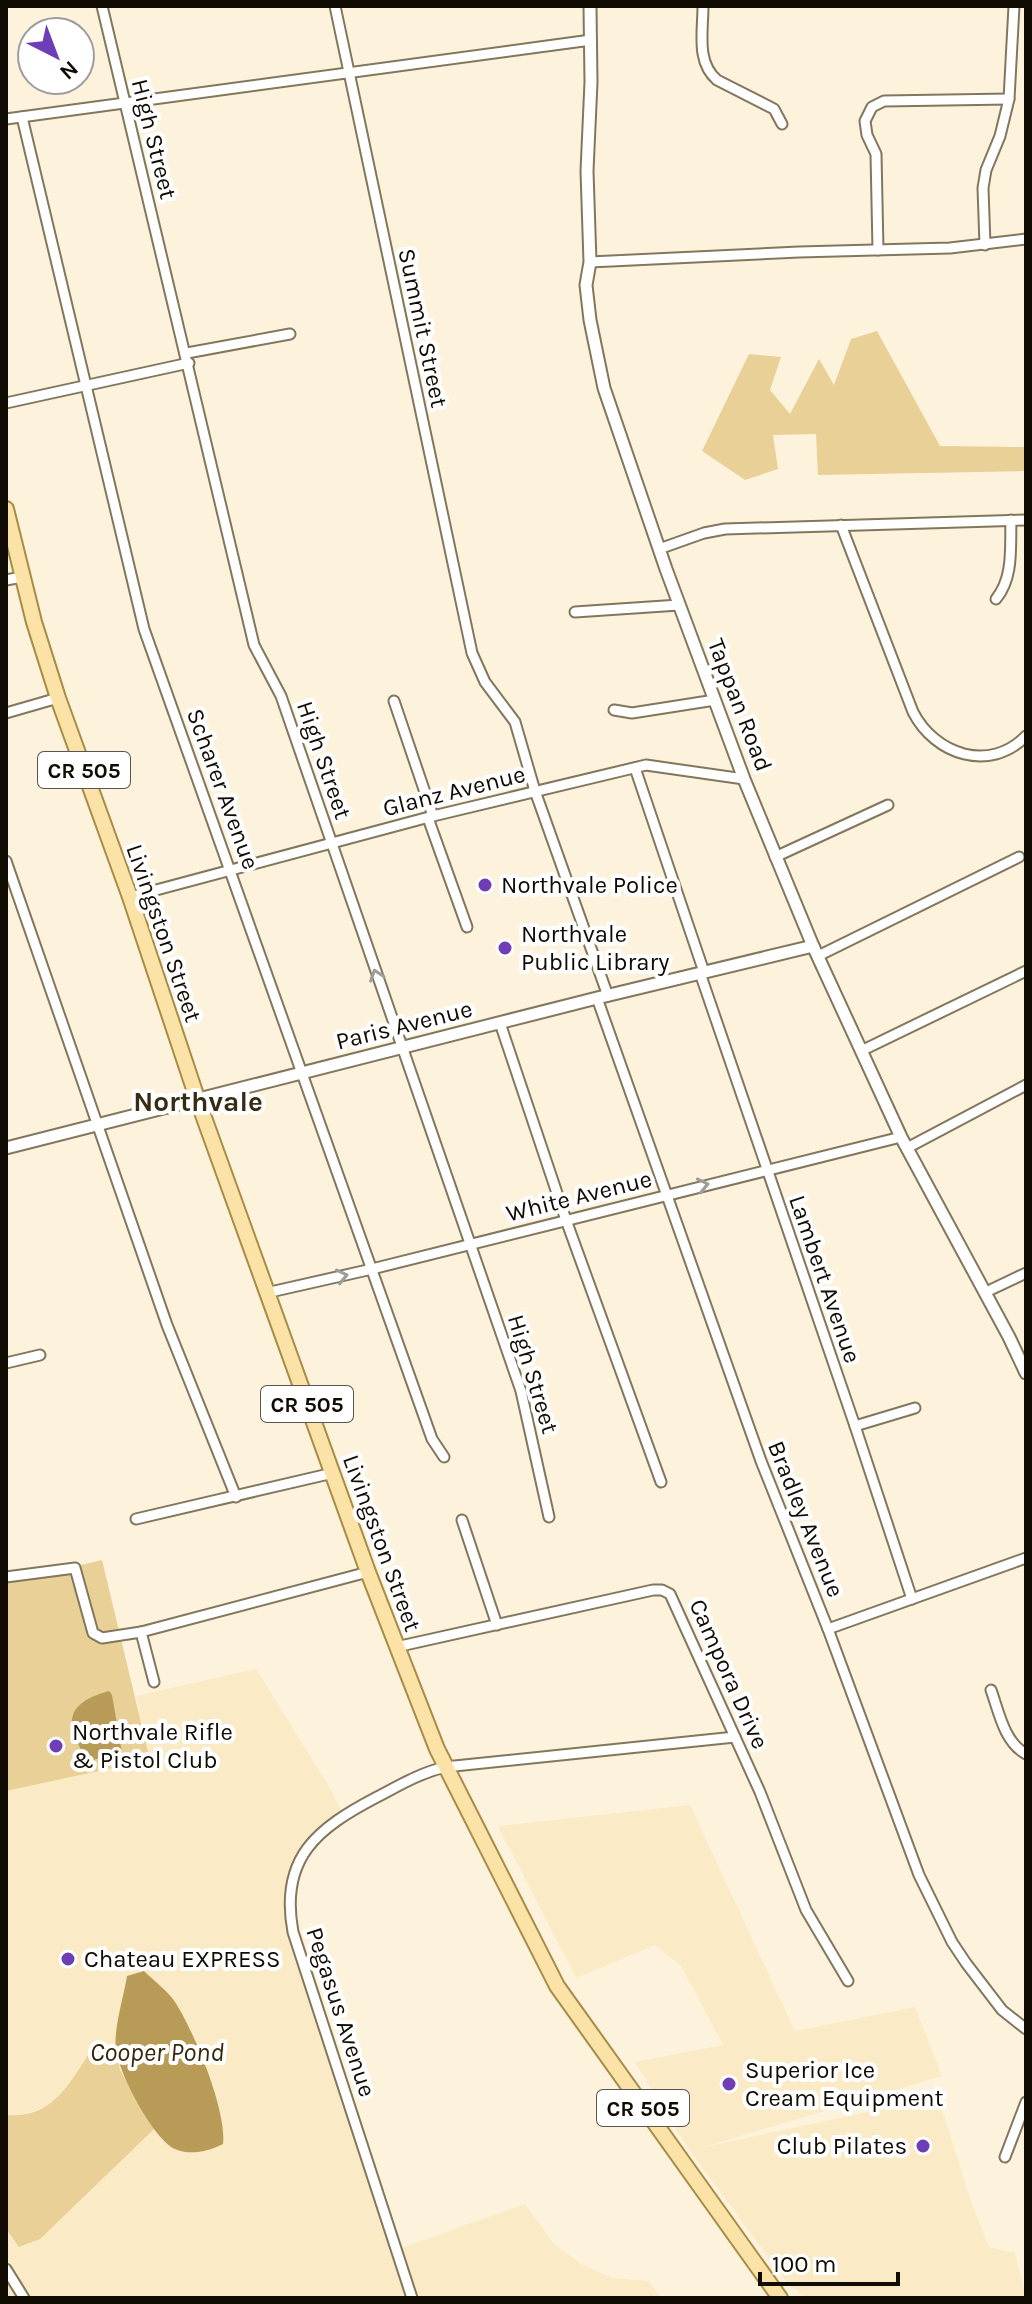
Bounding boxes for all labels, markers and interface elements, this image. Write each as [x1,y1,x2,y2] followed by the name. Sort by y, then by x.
[16,16,96,96] north arrow
[54,55,83,85] text: N
[126,76,182,202] street label: High Street
[392,246,454,410] street label: Summit Street
[702,635,778,775] street label: Tappan Road
[291,697,357,823] street label: High Street
[181,705,265,873] street label: Scharer Avenue
[38,752,130,788] road number: CR 505
[380,760,528,822] street label: Glanz Avenue
[120,840,208,1026] street label: Livingston Street
[501,871,678,899] place label: Northvale Police
[476,876,494,894] marker: Northvale Police
[521,920,669,976] place label: Northvale Public Library
[496,939,514,957] marker: Northvale Public Library
[370,969,386,983] one-way arrow
[333,995,475,1055] street label: Paris Avenue
[133,1085,263,1118] district label: Northvale
[503,1164,655,1228] street label: White Avenue
[696,1177,709,1194] one-way arrow
[783,1191,867,1367] street label: Lambert Avenue
[335,1268,349,1285] one-way arrow
[502,1311,564,1437] street label: High Street
[261,1386,353,1422] road number: CR 505
[762,1437,850,1601] street label: Bradley Avenue
[337,1451,427,1635] street label: Livingston Street
[683,1595,775,1753] street label: Campora Drive
[72,1718,233,1774] place label: Northvale Rifle & Pistol Club
[47,1737,65,1755] marker: Northvale Rifle & Pistol Club
[300,1924,382,2100] street label: Pegasus Avenue
[84,1945,281,1973] place label: Chateau EXPRESS
[59,1950,77,1968] marker: Chateau EXPRESS
[90,2037,224,2068] water label: Cooper Pond
[745,2056,944,2112] place label: Superior Ice Cream Equipment
[720,2075,738,2093] marker: Superior Ice Cream Equipment
[597,2090,689,2126] road number: CR 505
[777,2132,907,2160] place label: Club Pilates
[914,2137,932,2155] marker: Club Pilates
[760,2236,898,2286] scale bar
[772,2250,837,2278] text: 100 m

